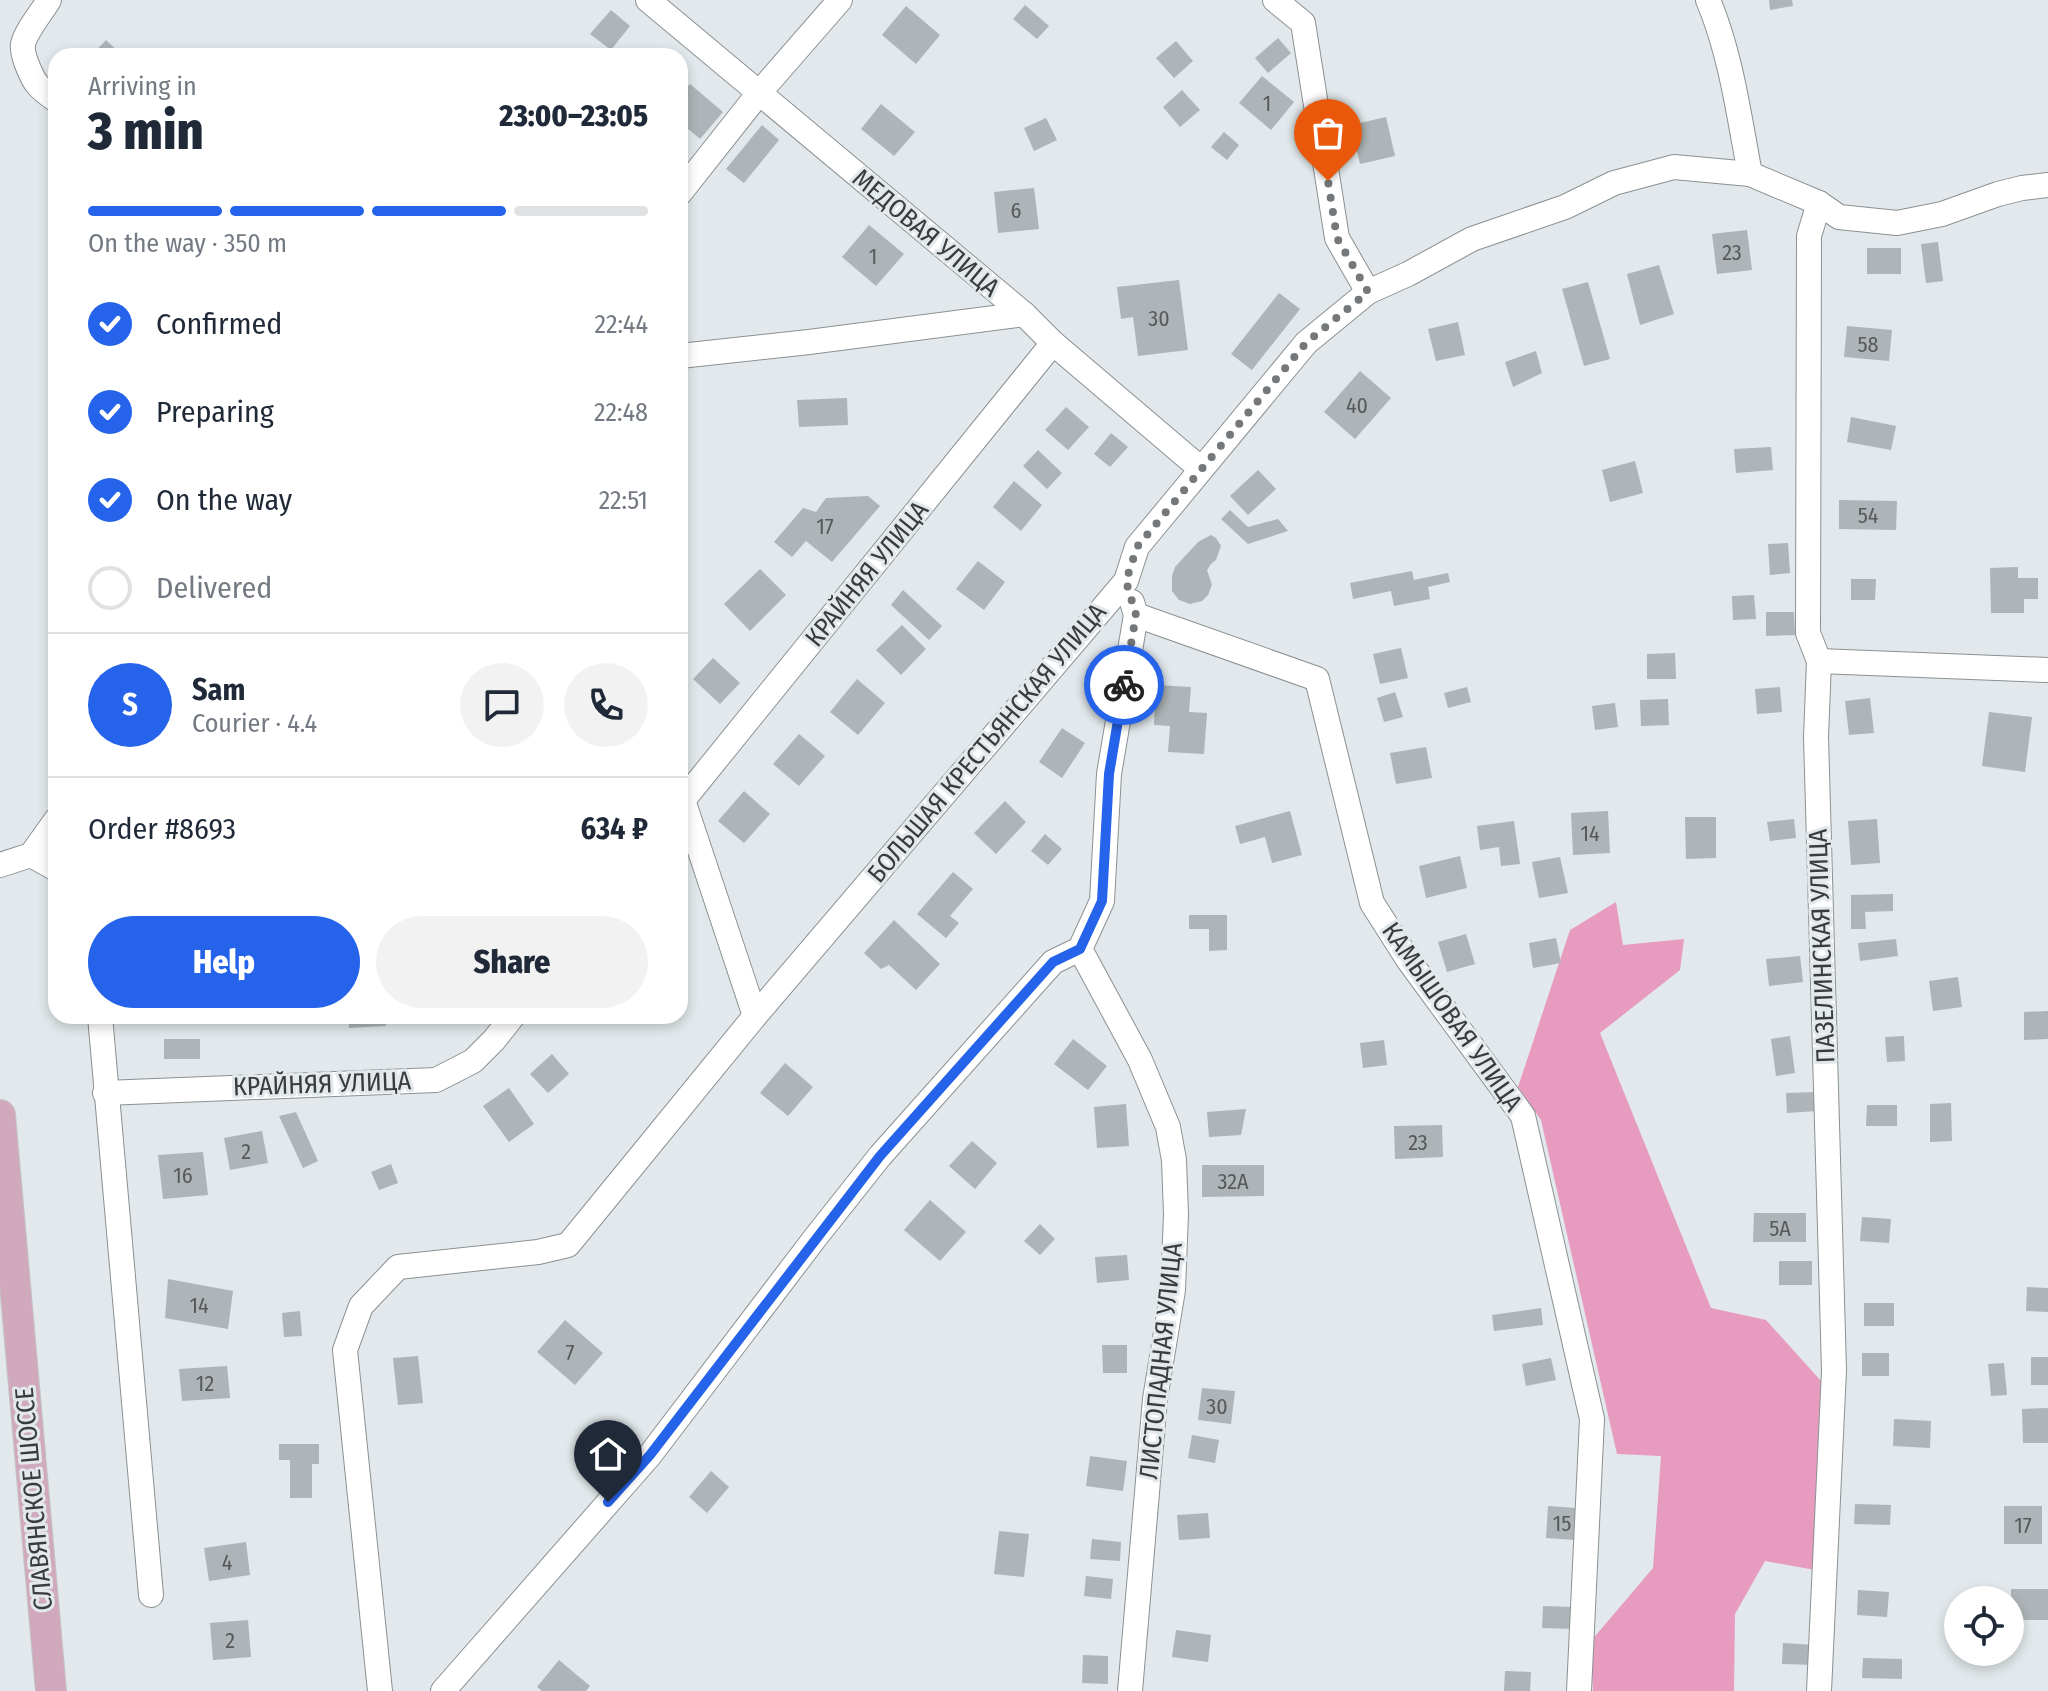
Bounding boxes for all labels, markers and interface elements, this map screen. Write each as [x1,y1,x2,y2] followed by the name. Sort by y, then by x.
[88,71,197,102] text: Arriving in
[1263,90,1271,117] house number: 1
[499,98,648,134] text: 23:00–23:05
[1294,99,1362,181] pin
[88,100,204,163] text: 3 min
[1306,111,1350,155] icon: bag
[846,163,1006,304] street label: МЕДОВАЯ УЛИЦА
[1011,197,1022,224] house number: 6
[88,228,287,259] text: On the way · 350 m
[1722,239,1742,266] house number: 23
[869,243,877,270] house number: 1
[88,302,132,346] icon: check
[1148,305,1170,332] house number: 30
[156,306,282,342] text: Confirmed
[595,309,648,340] text: 22:44
[1857,331,1879,358] house number: 58
[88,390,132,434] icon: check
[1346,392,1368,419] house number: 40
[156,394,274,430] text: Preparing
[594,397,648,428] text: 22:48
[88,478,132,522] icon: check
[156,482,292,518] text: On the way
[599,485,648,516] text: 22:51
[799,495,935,653] street label: КРАЙНЯЯ УЛИЦА
[1858,502,1879,529] house number: 54
[816,513,834,540] house number: 17
[156,570,272,606] text: Delivered
[861,597,1113,889] street label: БОЛЬШАЯ КРЕСТЬЯНСКАЯ УЛИЦА
[1084,645,1164,725] courier
[460,663,544,747] button: chat
[564,663,648,747] button: phone
[1102,663,1146,707] icon: bike
[192,672,245,708] text: Sam
[122,687,138,723] text: S
[192,708,317,739] text: Courier · 4.4
[88,811,236,847] text: Order #8693
[581,811,648,847] text: 634 ₽
[1580,820,1600,847] house number: 14
[1802,828,1842,1064] street label: ПАЗЕЛИНСКАЯ УЛИЦА
[88,916,360,1008] button: Help
[376,916,648,1008] button: Share
[1375,916,1529,1118] street label: КАМЫШОВАЯ УЛИЦА
[232,1065,412,1103] street label: КРАЙНЯЯ УЛИЦА
[1408,1129,1428,1156] house number: 23
[241,1138,251,1165] house number: 2
[173,1162,193,1189] house number: 16
[1217,1168,1249,1195] house number: 32А
[1769,1215,1791,1242] house number: 5А
[1133,1241,1189,1481] street label: ЛИСТОПАДНАЯ УЛИЦА
[189,1292,209,1319] house number: 14
[566,1339,575,1366] house number: 7
[196,1370,214,1397] house number: 12
[9,1386,59,1612] street label: СЛАВЯНСКОЕ ШОССЕ
[1206,1393,1228,1420] house number: 30
[574,1420,642,1502] pin
[586,1432,630,1476] icon: home
[1553,1510,1571,1537] house number: 15
[2014,1512,2032,1539] house number: 17
[222,1549,233,1576] house number: 4
[1944,1586,2024,1666] map controls
[1944,1586,2024,1666] button: locate
[225,1627,235,1654] house number: 2

